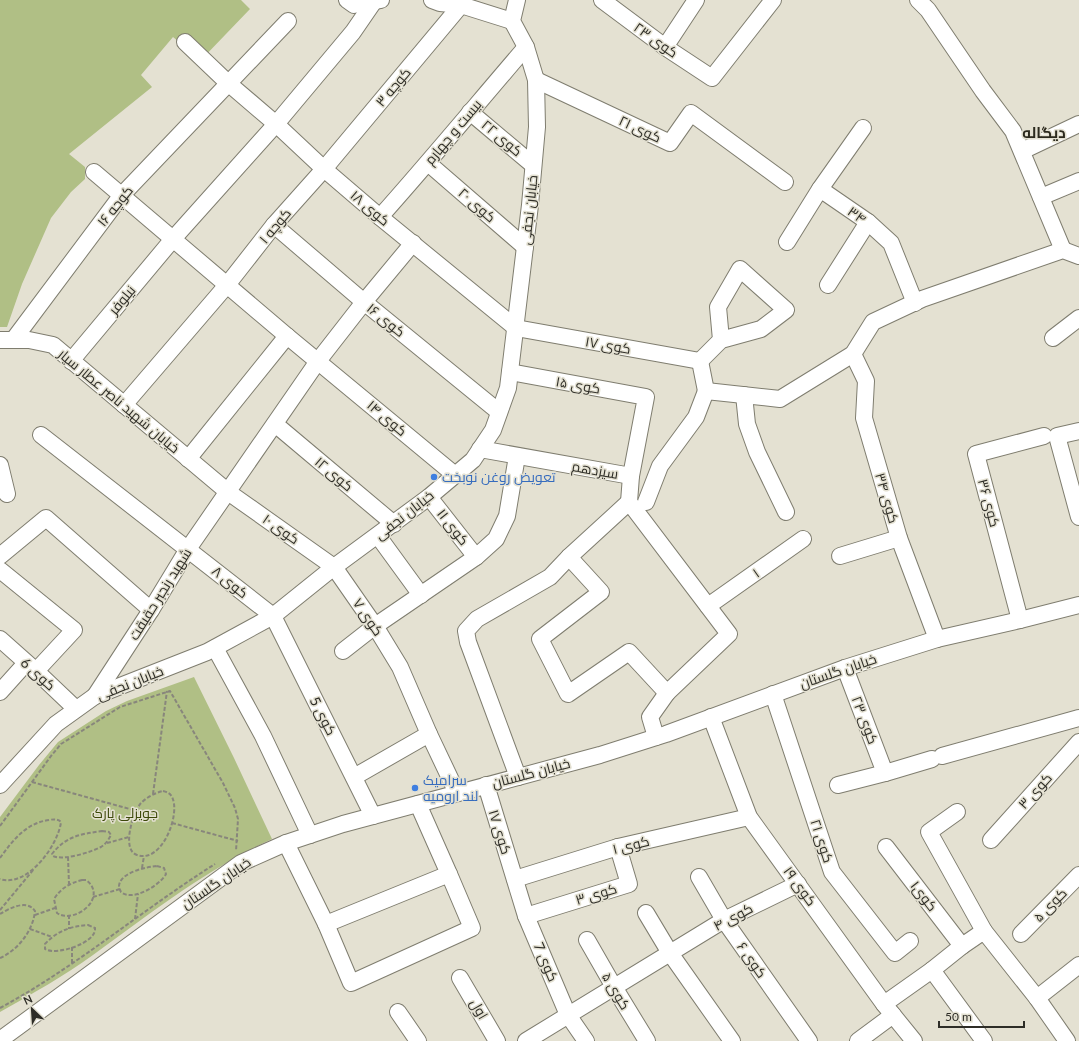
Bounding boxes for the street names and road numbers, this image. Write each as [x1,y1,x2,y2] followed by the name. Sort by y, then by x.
[631,18,682,61] street label: کوی ۲۳
[371,64,415,111] street label: کوچه ۳
[420,96,486,169] street label: بیست و چهارم
[616,111,664,146] street label: کوی ۲۱
[479,116,526,159] street label: کوی ۲۲
[516,174,541,246] street label: خیابان نجفی
[93,182,138,231] street label: کوچه ۱۶
[455,184,499,225] street label: کوی ۲۰
[347,186,393,229] street label: کوی ۱۸
[845,202,870,227] street label: ۳۴
[255,205,296,248] street label: کوچه ۱
[104,282,139,319] street label: نیلوفر
[364,299,409,340] street label: کوی ۱۶
[584,332,632,357] street label: کوی ۱۷
[54,344,183,456] street label: خیابان شهید ناصر عطار سیار
[554,372,602,397] street label: کوی ۱۵
[364,396,411,439] street label: کوی ۱۴
[312,453,357,494] street label: کوی ۱۲
[570,457,620,484] street label: سیزدهم
[872,471,903,525] street label: کوی ۳۴
[975,477,1004,529] street label: کوی ۳۶
[371,486,437,543] street label: خیابان نجفی
[434,505,473,548] street label: کوی ۱۱
[260,510,303,547] street label: کوی ۱۰
[125,545,195,643] street label: شهید رنجبر حقیقت
[209,562,252,601] street label: کوی ۸
[749,564,762,581] street label: ۱
[350,595,387,639] street label: کوی ۷
[797,649,878,692] street label: خیابان گلستان
[17,654,59,694] street label: کوی 6
[94,661,166,704] street label: خیابان نجفی
[307,694,340,738] street label: کوی 5
[849,694,882,746] street label: کوی ۲۳
[490,754,572,791] street label: خیابان گلستان
[1014,769,1055,812] street label: کوی ۳
[486,807,515,856] street label: کوی ۱۷
[807,817,837,865] street label: کوی ۲۱
[611,832,651,857] street label: کوی ۱
[178,853,254,912] street label: خیابان گلستان
[780,863,820,909] street label: کوی ۱۹
[907,877,941,914] street label: کوی۱
[573,879,619,908] street label: کوی ۳
[1029,884,1070,925] street label: کوی ۵
[710,899,755,934] street label: کوی ۴
[734,939,771,981] street label: کوی ۶
[531,940,562,984] street label: کوی 7
[599,969,634,1013] street label: کوی ۵
[466,996,492,1022] street label: اول

